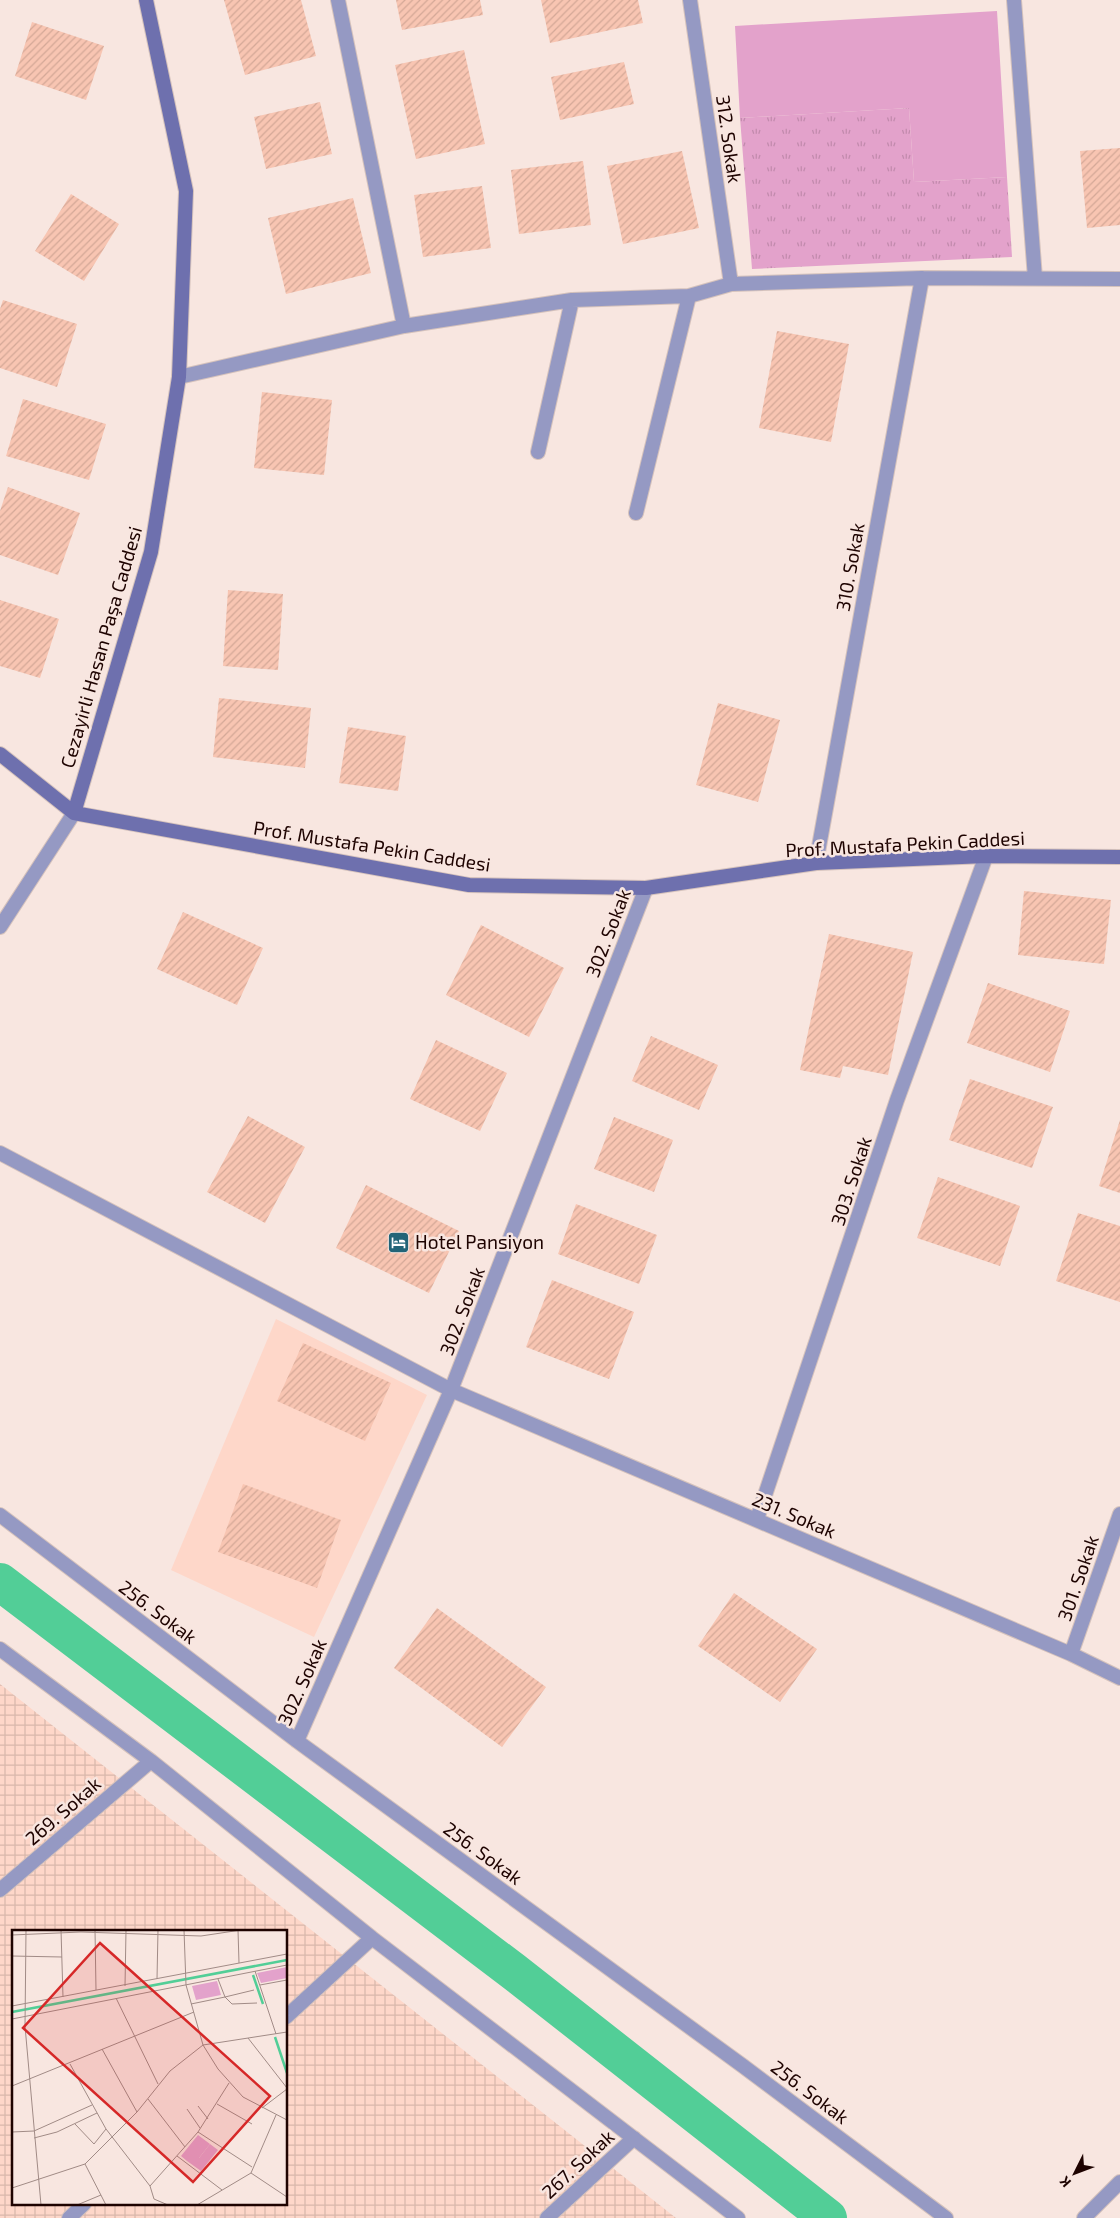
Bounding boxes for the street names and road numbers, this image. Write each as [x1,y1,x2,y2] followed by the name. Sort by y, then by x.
[712,93,747,185] street label: 312. Sokak
[830,521,869,613] street label: 310. Sokak
[55,523,147,771] street label: Cezayirli Hasan Paşa Caddesi
[252,815,492,876] street label: Prof. Mustafa Pekin Caddesi
[785,826,1025,861] street label: Prof. Mustafa Pekin Caddesi
[580,885,635,980] street label: 302. Sokak
[825,1133,876,1228] street label: 303. Sokak
[434,1263,489,1358] street label: 302. Sokak
[749,1487,840,1543] street label: 231. Sokak
[1052,1532,1103,1624] street label: 301. Sokak
[115,1575,202,1649] street label: 256. Sokak
[272,1635,331,1729] street label: 302. Sokak
[20,1771,105,1850] street label: 269. Sokak
[440,1816,527,1889] street label: 256. Sokak
[767,2055,854,2129] street label: 256. Sokak
[537,2124,619,2203] street label: 267. Sokak

